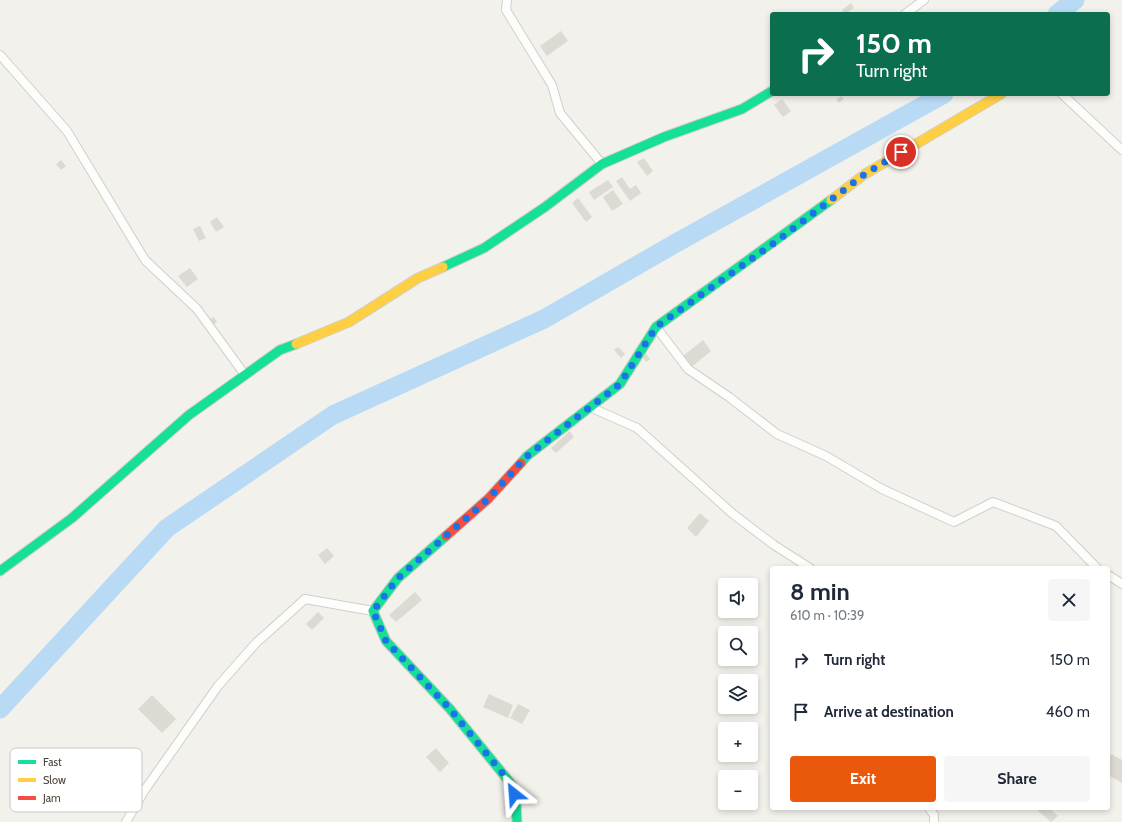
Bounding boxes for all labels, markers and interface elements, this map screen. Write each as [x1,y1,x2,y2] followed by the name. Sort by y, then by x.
[856,26,932,60] text: 150 m
[790,28,842,80] icon: right
[856,60,927,82] text: Turn right
[884,135,918,169] pin
[890,141,912,163] icon: arrive
[790,577,850,606] text: 8 min
[718,578,758,810] map controls
[718,578,758,618] button: sound
[1048,579,1090,621] button: close
[790,607,864,623] text: 610 m · 10:39
[718,626,758,666] button: search
[790,649,812,671] icon: right
[824,651,885,669] text: Turn right
[1050,651,1090,669] text: 150 m
[718,674,758,714] button: layers
[790,701,812,723] icon: arrive
[824,703,954,721] text: Arrive at destination
[1046,703,1090,721] text: 460 m
[718,722,758,762] button: +
[10,748,142,812] legend
[43,755,62,769] text: Fast
[790,756,936,802] button: Exit
[944,756,1090,802] button: Share
[718,770,758,810] button: −
[43,773,66,787] text: Slow
[493,773,535,815] position arrow
[42,791,61,805] text: Jam

